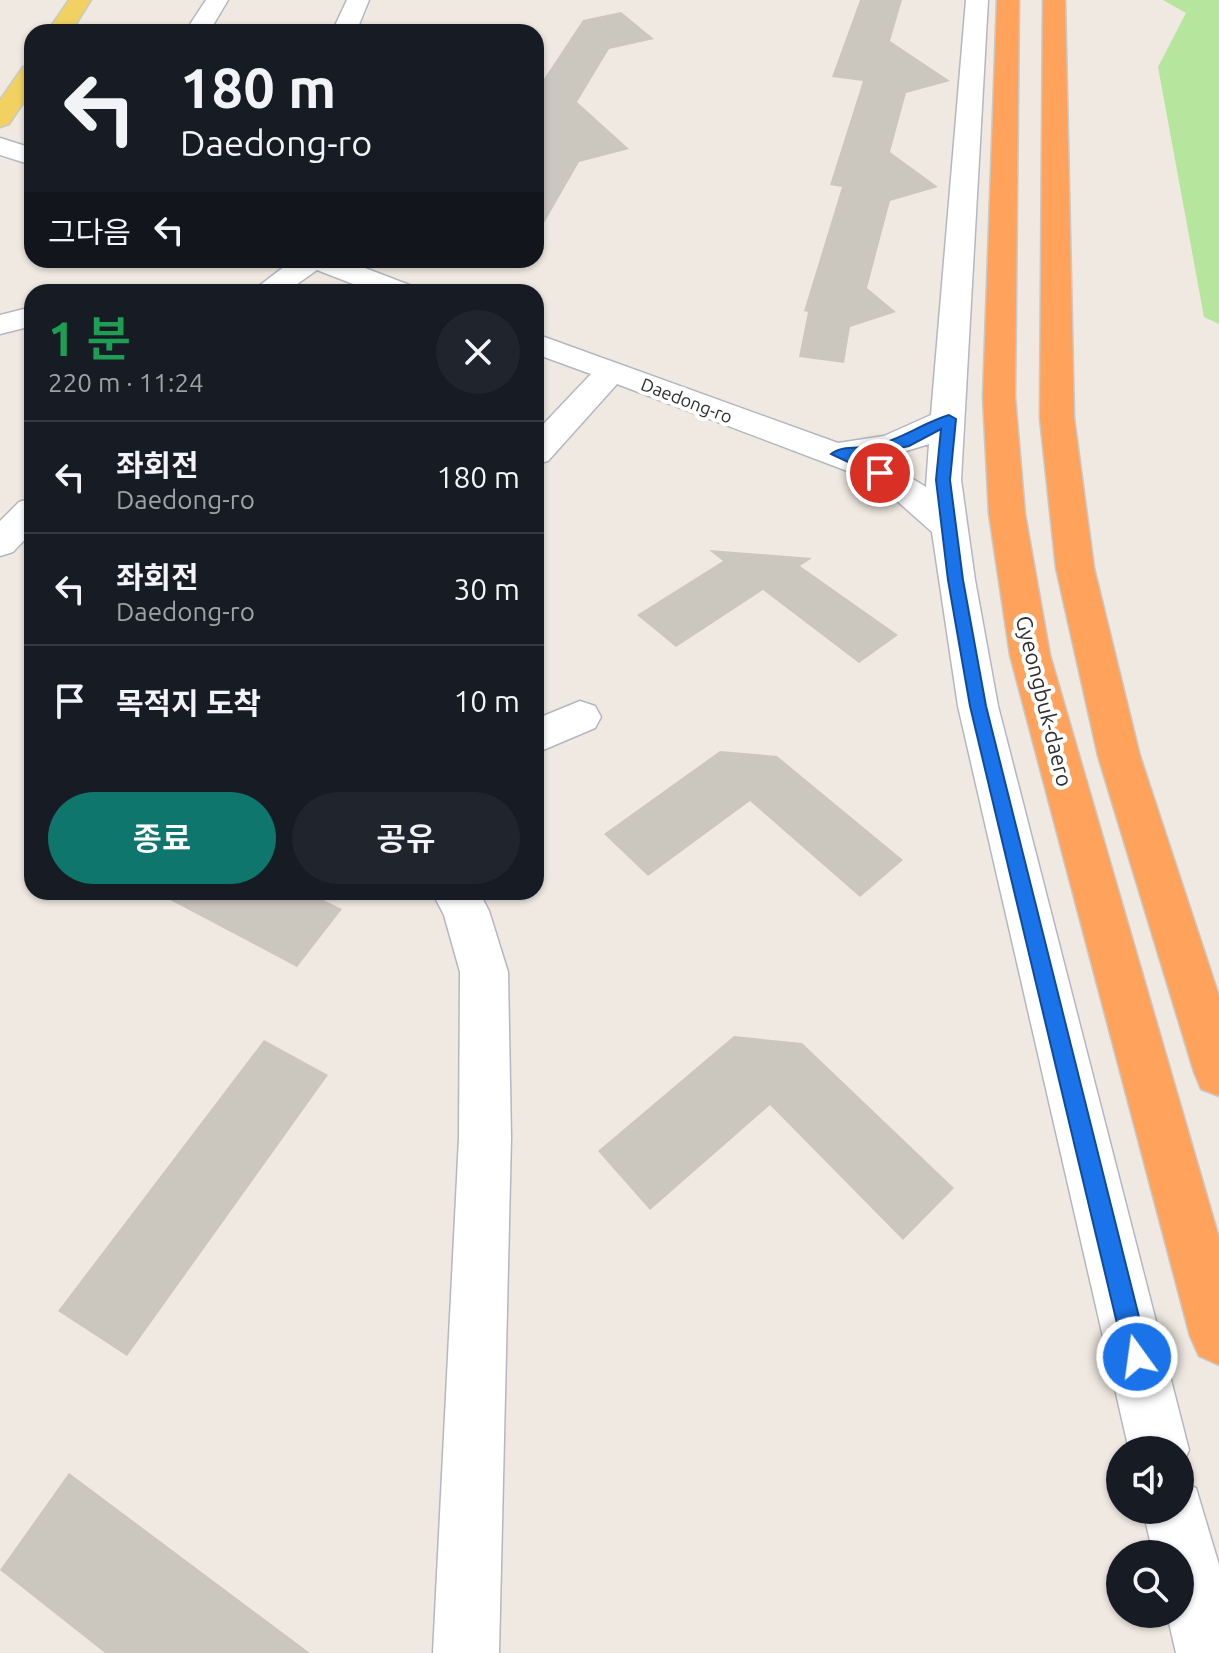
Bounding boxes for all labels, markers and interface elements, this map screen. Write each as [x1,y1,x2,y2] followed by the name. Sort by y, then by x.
[48,56,152,160] icon: left
[180,56,336,119] text: 180 m
[180,122,372,163] text: Daedong-ro
[147,208,191,252] icon: left
[48,215,131,249] text: 그다음
[436,310,520,394] button: close
[48,311,131,365] text: 1 분
[48,368,204,397] text: 220 m · 11:24
[639,373,735,427] street label: Daedong-ro
[846,439,914,507] pin
[116,448,199,482] text: 좌회전
[858,451,902,495] icon: arrive
[48,455,92,499] icon: left
[436,460,520,494] text: 180 m
[116,485,255,514] text: Daedong-ro
[116,560,199,594] text: 좌회전
[48,567,92,611] icon: left
[453,572,520,606] text: 30 m
[116,597,255,626] text: Daedong-ro
[1012,613,1078,789] street label: Gyeongbuk-daero
[48,679,92,723] icon: arrive
[453,684,520,718] text: 10 m
[116,686,261,720] text: 목적지 도착
[48,792,276,884] button: 종료
[292,792,520,884] button: 공유
[1095,1315,1179,1399] position arrow
[1106,1436,1194,1628] map controls
[1106,1436,1194,1524] button: sound
[1106,1540,1194,1628] button: search

